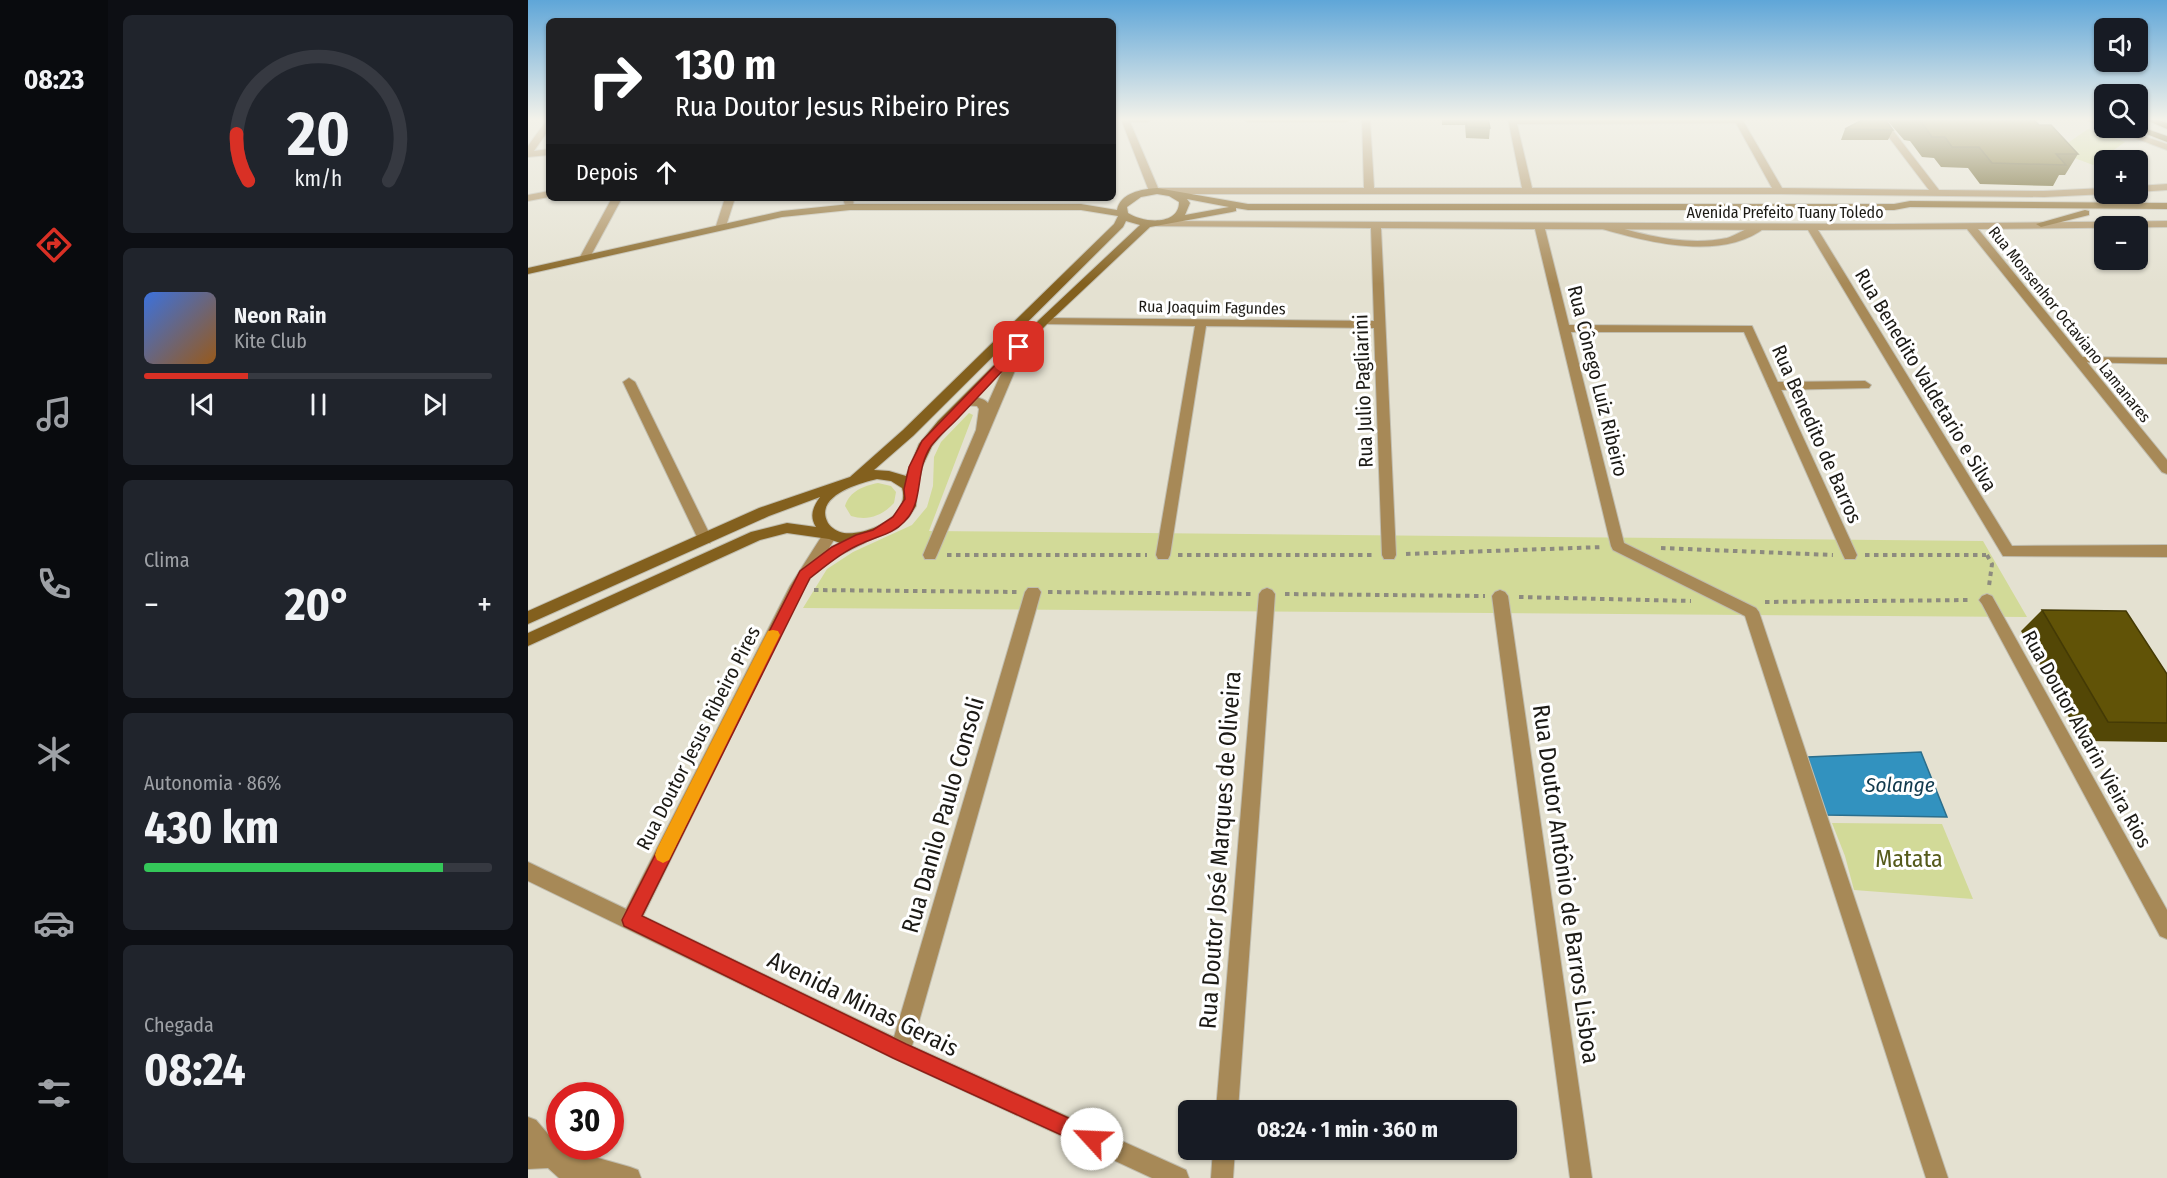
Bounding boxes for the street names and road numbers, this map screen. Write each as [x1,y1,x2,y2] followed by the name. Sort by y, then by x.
[1686,203,1884,222] street label: Avenida Prefeito Tuany Toledo
[1985,223,2155,426] street label: Rua Monsenhor Octaviano Lamanares
[1850,264,2002,496] street label: Rua Benedito Valdetario e Silva
[1563,283,1633,479] street label: Rua Cônego Luiz Ribeiro
[1138,297,1286,318] street label: Rua Joaquim Fagundes
[1348,314,1378,468] street label: Rua Julio Pagliarini
[1767,341,1867,527] street label: Rua Benedito de Barros
[631,622,765,854] street label: Rua Doutor Jesus Ribeiro Pires
[2017,626,2157,852] street label: Rua Doutor Alvarin Vieira Rios
[1194,670,1246,1030] street label: Rua Doutor José Marques de Oliveira
[896,694,990,936] street label: Rua Danilo Paulo Consoli
[1527,703,1605,1065] street label: Rua Doutor Antônio de Barros Lisboa
[763,946,963,1062] street label: Avenida Minas Gerais

